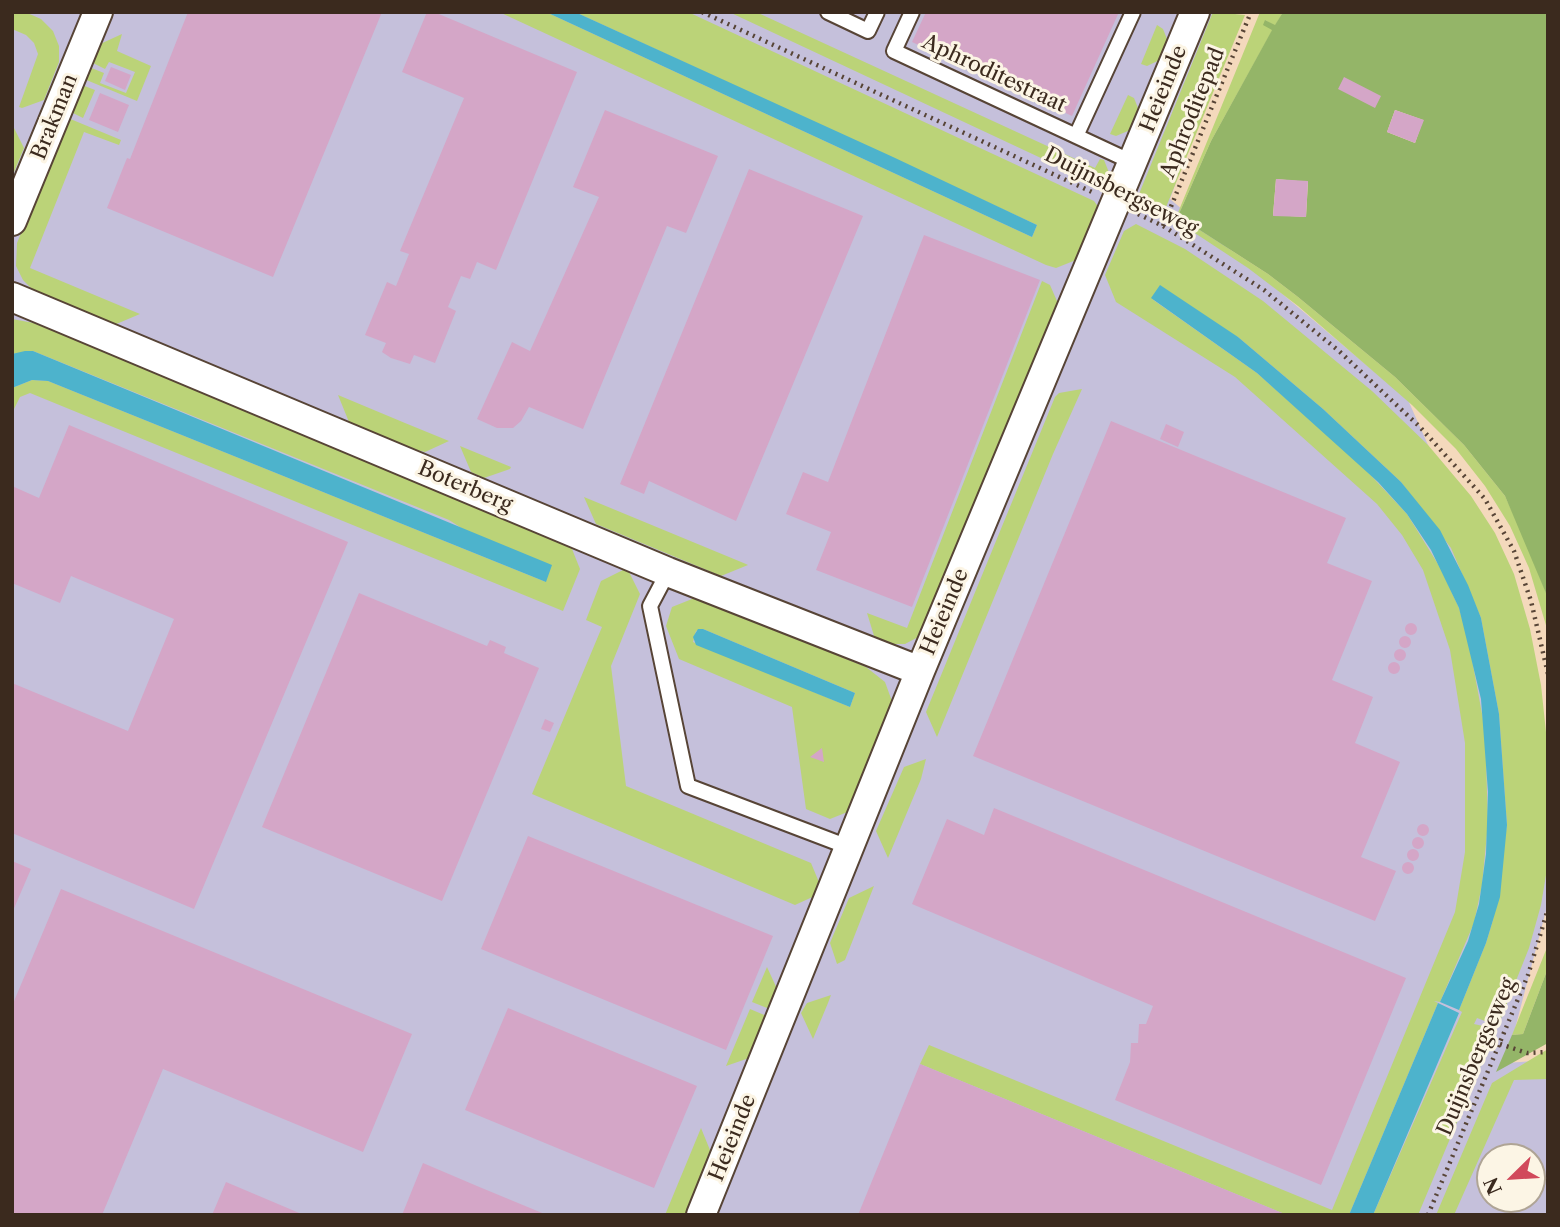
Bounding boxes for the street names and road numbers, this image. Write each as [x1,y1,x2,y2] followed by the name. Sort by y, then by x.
[918,30,1070,118] street label: Aphroditestraat
[1135,42,1193,136] street label: Heieinde
[1155,44,1231,182] street label: Aphroditepad
[26,70,84,164] street label: Brakman
[1040,142,1202,242] street label: Duijnsbergseweg
[414,456,516,518] street label: Boterberg
[916,565,974,659] street label: Heieinde
[1432,974,1522,1140] street label: Duijnsbergseweg
[704,1091,762,1185] street label: Heieinde

